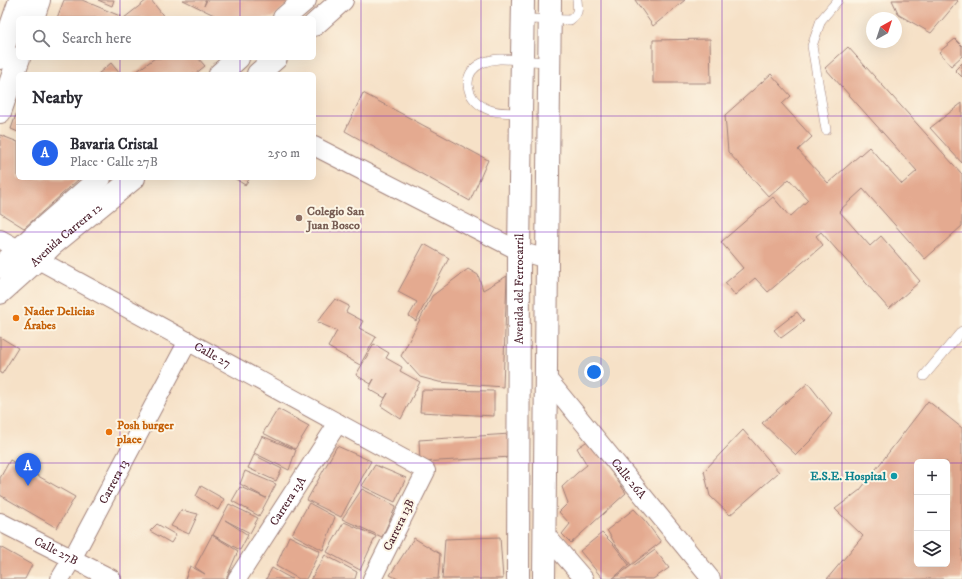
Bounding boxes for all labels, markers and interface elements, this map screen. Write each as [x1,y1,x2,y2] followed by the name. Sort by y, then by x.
[866,12,902,48] north arrow
[16,16,316,60] search box
[30,27,52,49] icon: search
[62,29,131,48] text: Search here
[32,87,82,109] text: Nearby
[70,135,158,154] text: Bavaria Cristal
[41,145,49,161] text: A
[268,145,300,161] text: 250 m
[70,154,158,170] text: Place · Calle 27B
[27,200,105,270] street label: Avenida Carrera 12
[305,204,365,233] place label: Colegio San Juan Bosco
[294,213,304,223] marker: Colegio San Juan Bosco
[511,233,527,344] street label: Avenida del Ferrocarril
[23,304,95,333] place label: Nader Delicias Árabes
[11,313,21,323] marker: Nader Delicias Árabes
[191,339,234,371] street label: Calle 27
[584,362,604,382] your location
[116,418,174,447] place label: Posh burger place
[104,427,114,437] marker: Posh burger place
[15,453,41,486] pin: A
[608,455,650,502] street label: Calle 26A
[95,457,131,506] street label: Carrera 13
[914,459,950,567] map controls
[914,459,950,495] button: +
[810,469,886,484] place label: E.S.E. Hospital
[889,471,899,481] marker: E.S.E. Hospital
[266,473,309,528] street label: Carrera 13A
[914,495,950,531] button: −
[380,497,418,553] street label: Carrera 13B
[914,531,950,567] button: layers
[32,533,81,568] street label: Calle 27B

